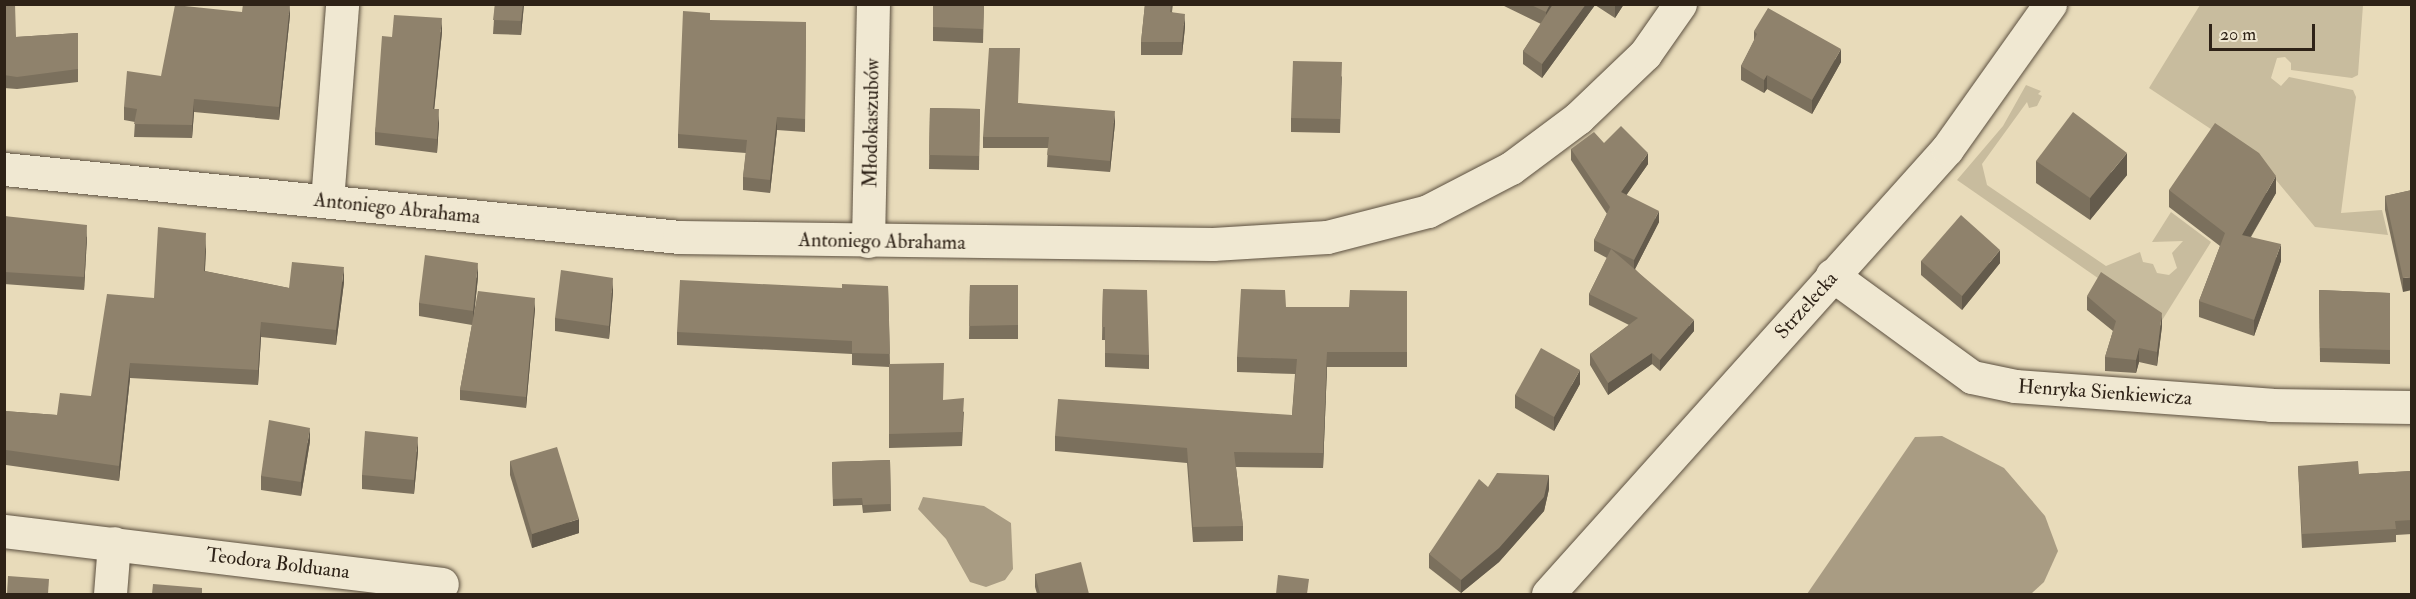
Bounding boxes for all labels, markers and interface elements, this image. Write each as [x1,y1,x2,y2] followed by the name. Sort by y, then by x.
[2212,12,2318,50] scale bar
[2220,23,2256,46] text: 20 m
[858,58,884,188] street label: Młodokaszubów
[313,187,481,229] street label: Antoniego Abrahama
[798,228,966,254] street label: Antoniego Abrahama
[1770,266,1842,344] street label: Strzelecka
[2017,374,2193,410] street label: Henryka Sienkiewicza
[205,542,351,584] street label: Teodora Bolduana

